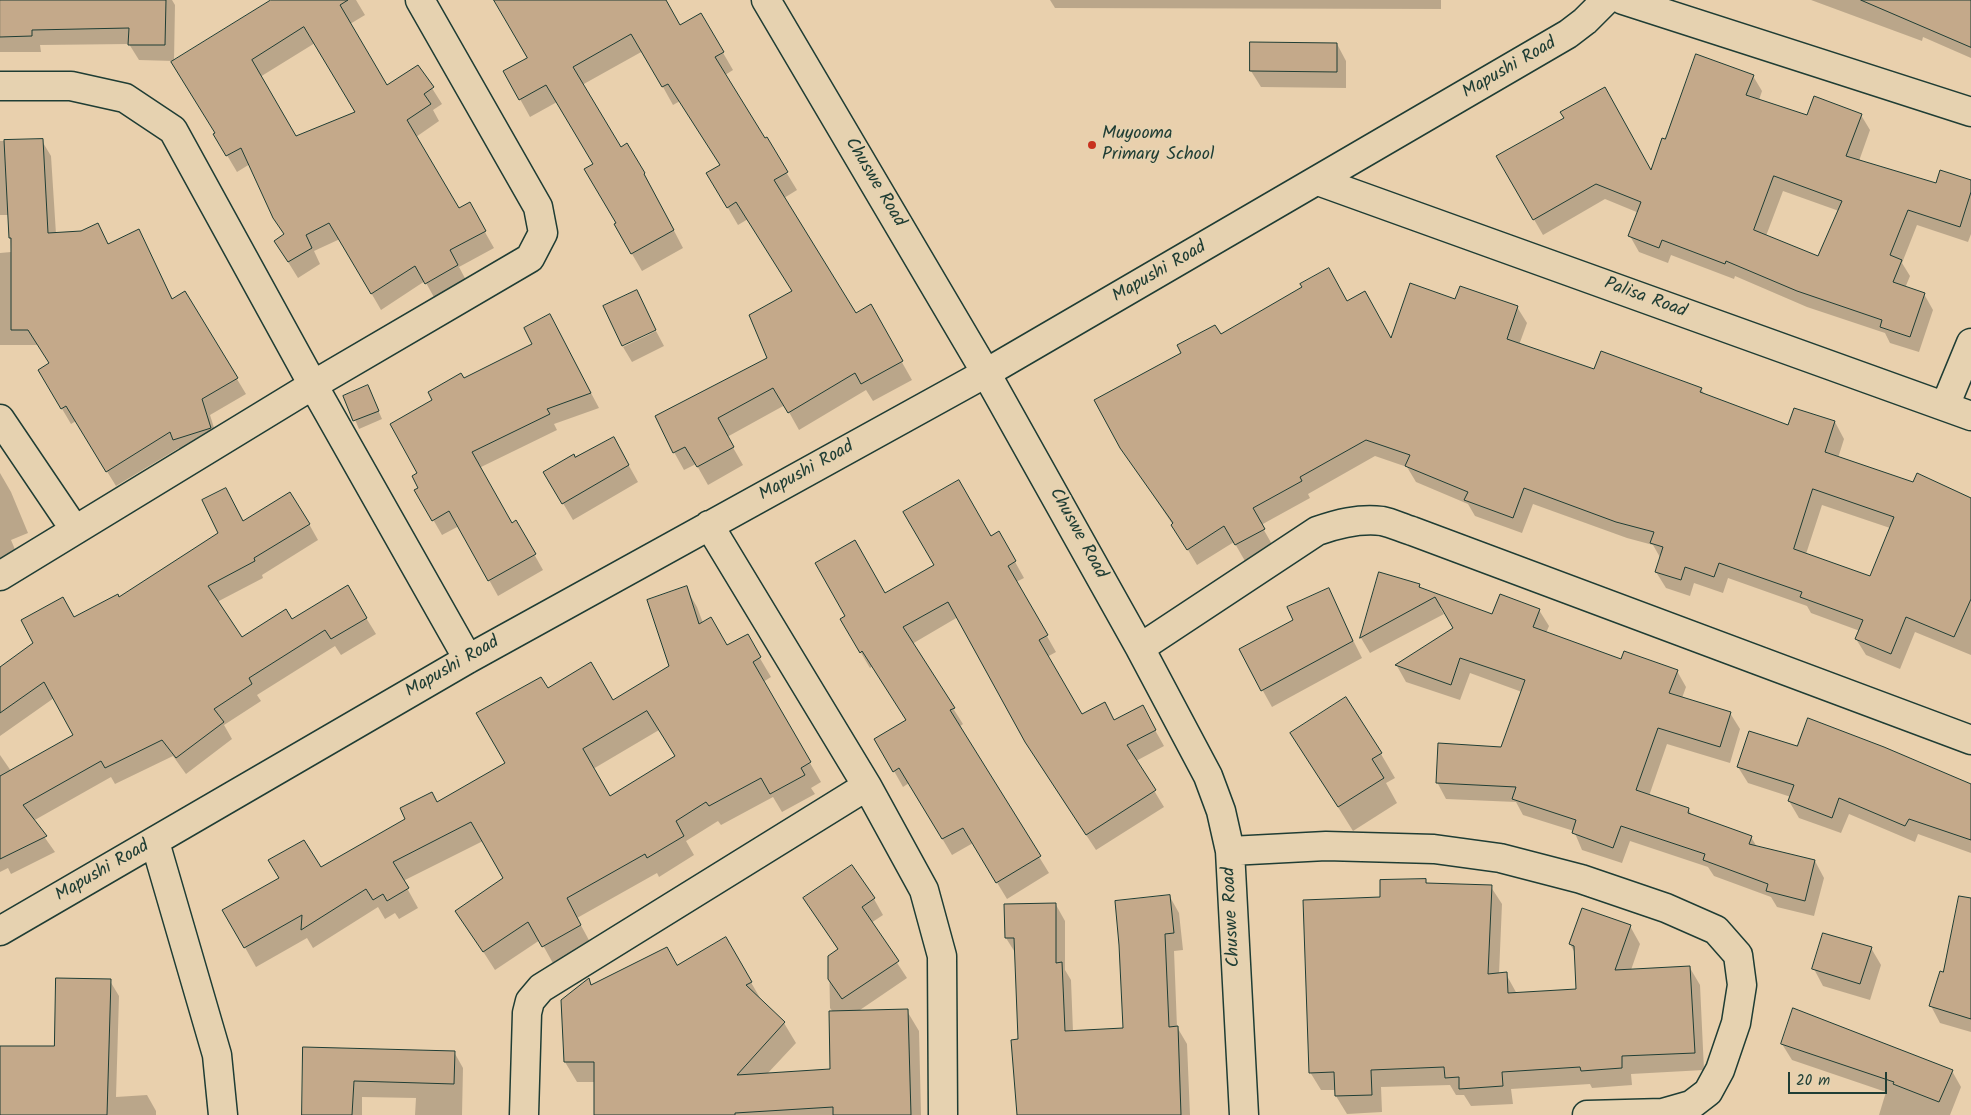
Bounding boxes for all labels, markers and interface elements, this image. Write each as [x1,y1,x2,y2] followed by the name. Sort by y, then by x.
[1459,33,1561,105] street label: Mapushi Road
[1102,124,1214,166] place label: Muyooma Primary School
[839,134,909,232] street label: Chuswe Road
[1086,139,1098,151] marker: Muyooma Primary School
[1109,237,1211,309] street label: Mapushi Road
[1601,274,1689,324] street label: Palisa Road
[756,437,858,507] street label: Mapushi Road
[1043,485,1111,583] street label: Chuswe Road
[402,632,504,704] street label: Mapushi Road
[52,836,154,908] street label: Mapushi Road
[1220,866,1246,968] street label: Chuswe Road
[1791,1062,1890,1094] scale bar
[1796,1069,1830,1093] text: 20 m

